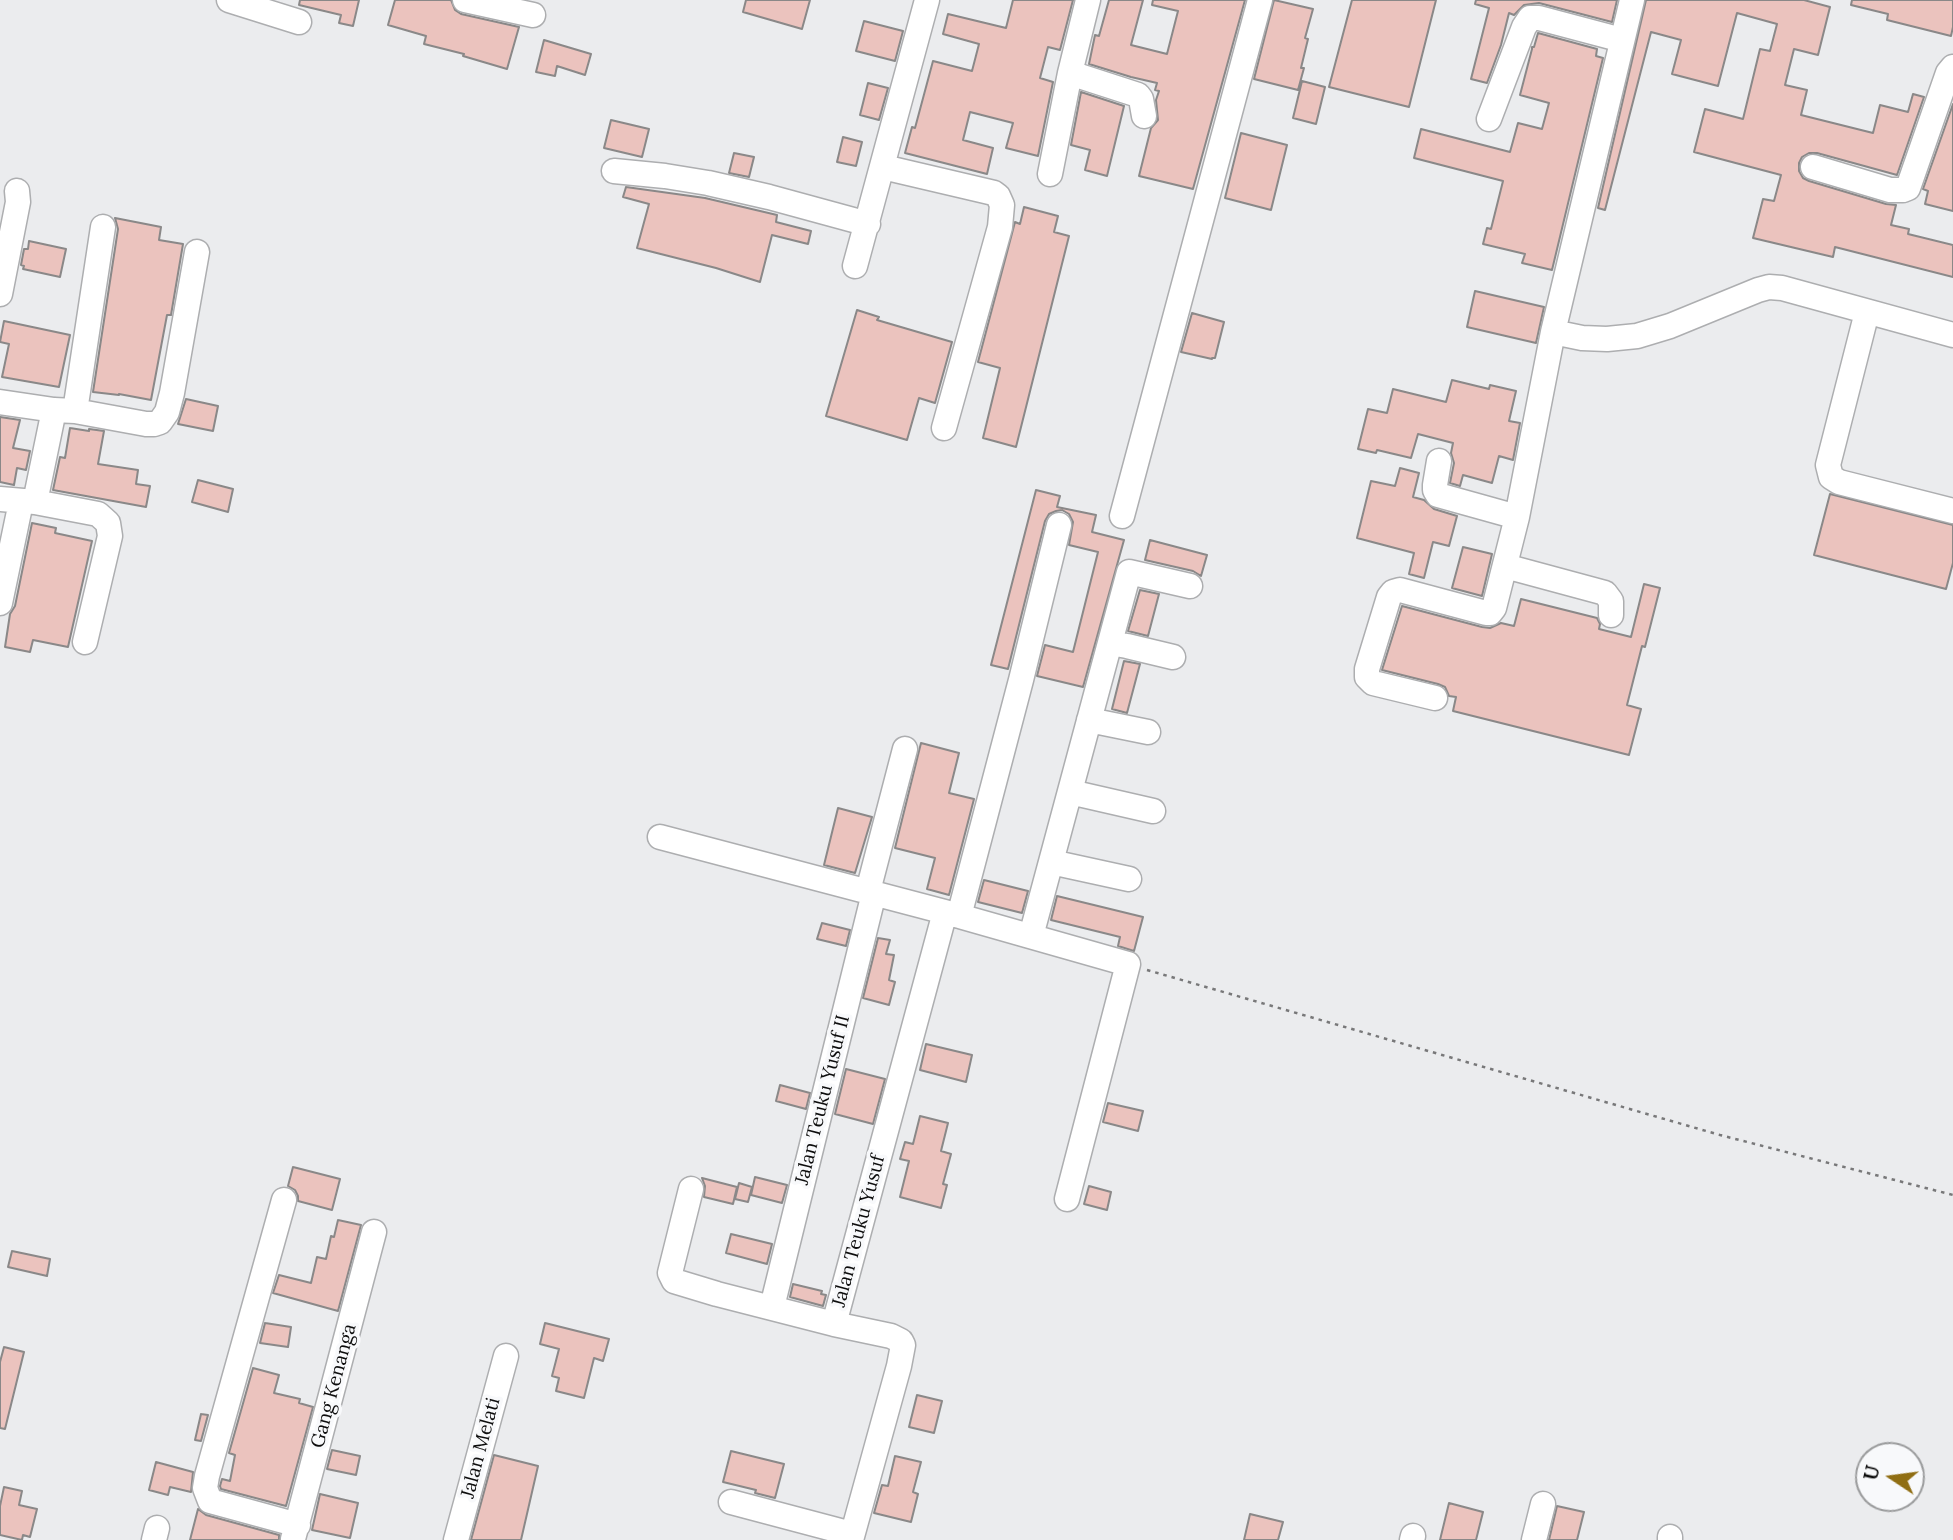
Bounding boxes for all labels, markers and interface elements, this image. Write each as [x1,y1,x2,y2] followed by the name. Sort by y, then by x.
[791,1013,855,1187] street label: Jalan Teuku Yusuf II
[828,1152,890,1310] street label: Jalan Teuku Yusuf
[306,1321,362,1451] street label: Gang Kenanga
[457,1395,505,1501] street label: Jalan Melati
[1855,1442,1925,1512] north arrow
[1858,1463,1885,1482] text: U

